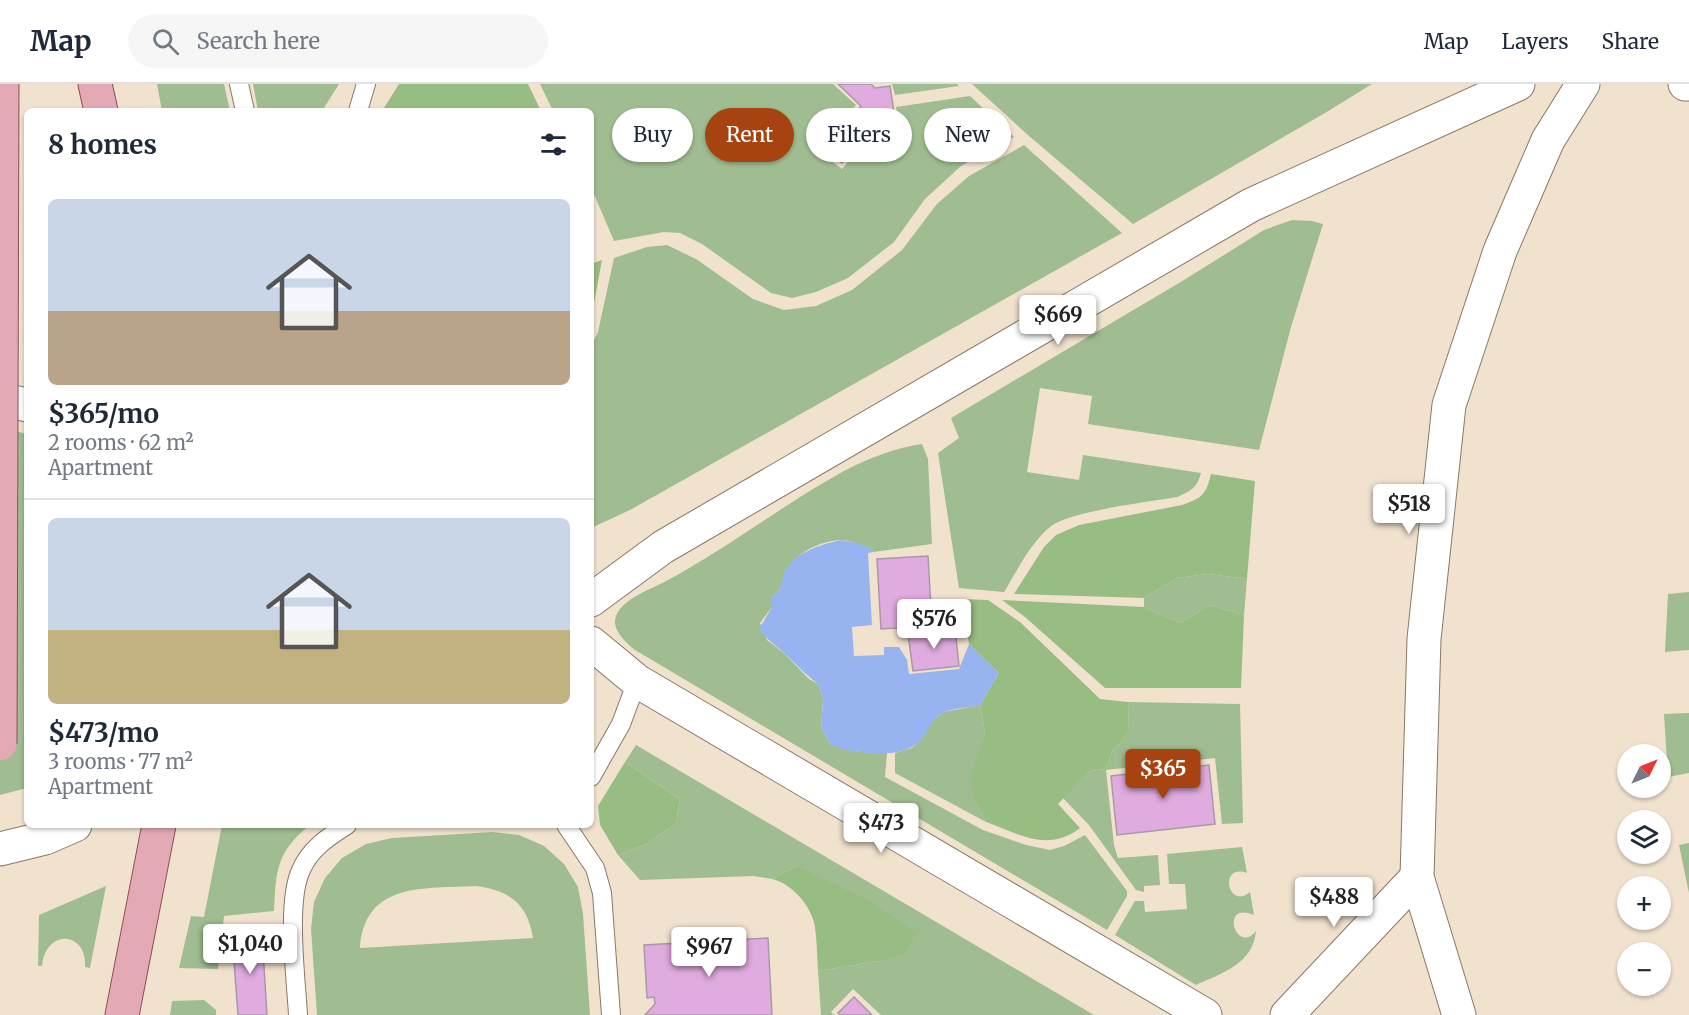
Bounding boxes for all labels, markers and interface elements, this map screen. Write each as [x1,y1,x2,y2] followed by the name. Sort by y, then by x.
[128,14,548,68] search box
[30,23,92,59] text: Map
[149,25,182,58] icon: search
[197,27,320,55] text: Search here
[1424,28,1469,55] text: Map
[1502,28,1569,55] text: Layers
[1602,28,1659,55] text: Share
[612,108,693,162] chip: Buy
[705,108,794,162] chip: Rent
[806,108,912,162] chip: Filters
[924,108,1011,162] chip: New
[48,128,157,161] text: 8 homes
[537,128,570,161] icon: filters
[255,238,363,346] icon: home
[1022,295,1094,346] pin: $669
[1033,302,1083,327] text: $669
[48,397,159,430] text: $365/mo
[48,430,194,455] text: 2 rooms · 62 m²
[48,455,153,480] text: Apartment
[1373,484,1445,535] pin: $518
[1387,491,1431,516] text: $518
[255,557,363,665] icon: home
[898,599,970,650] pin: $576
[911,606,957,631] text: $576
[48,716,159,749] text: $473/mo
[1617,744,1671,798] north arrow
[1617,744,1671,996] map controls
[48,749,193,774] text: 3 rooms · 77 m²
[1127,749,1199,800] pin: $365
[1139,756,1187,781] text: $365
[48,774,153,799] text: Apartment
[845,803,917,854] pin: $473
[858,810,904,835] text: $473
[1617,810,1671,864] button: layers
[1617,876,1671,930] button: +
[1298,877,1370,928] pin: $488
[1309,884,1359,909] text: $488
[201,924,299,975] pin: $1,040
[673,927,745,978] pin: $967
[217,931,283,956] text: $1,040
[685,934,733,959] text: $967
[1617,942,1671,996] button: −

